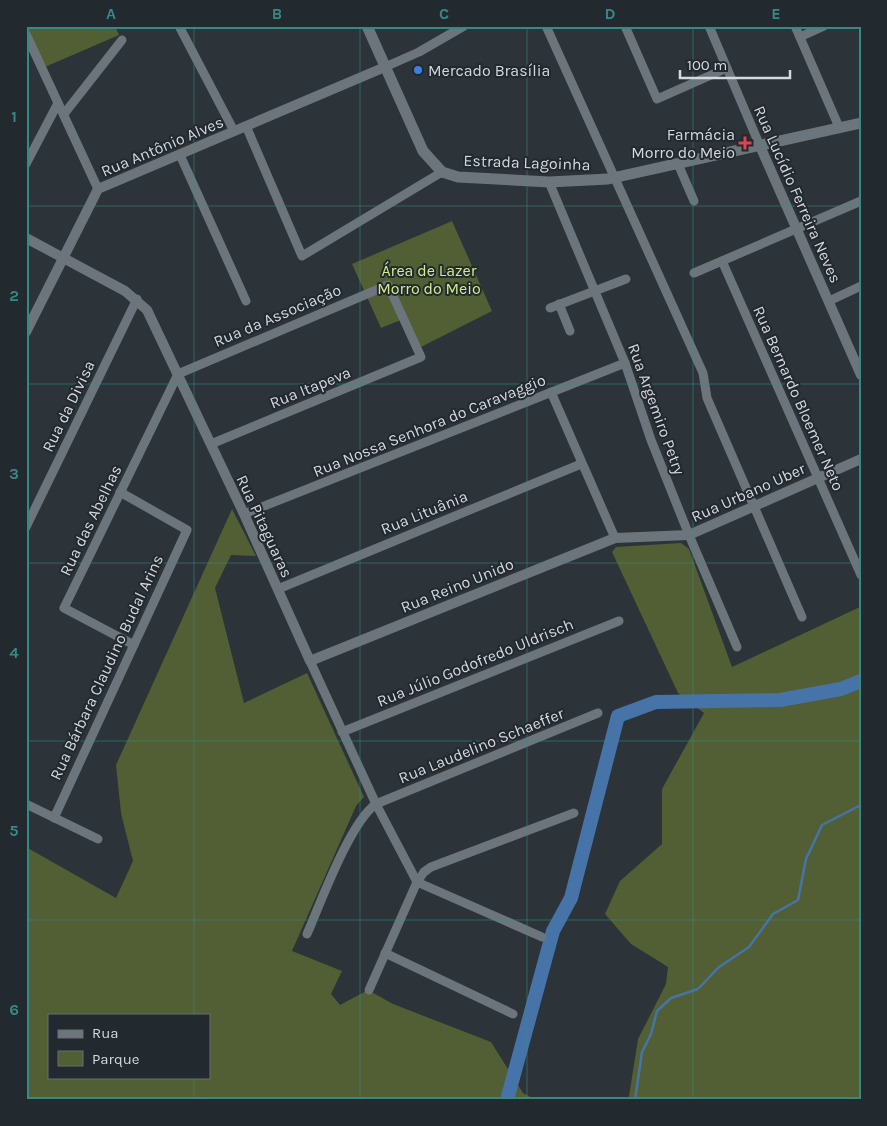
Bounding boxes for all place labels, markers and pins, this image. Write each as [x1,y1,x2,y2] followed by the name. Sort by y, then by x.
[428,61,550,80] place label: Mercado Brasília
[412,64,424,76] marker: Mercado Brasília
[631,125,735,162] place label: Farmácia Morro do Meio
[739,137,751,149] marker: Farmácia Morro do Meio

